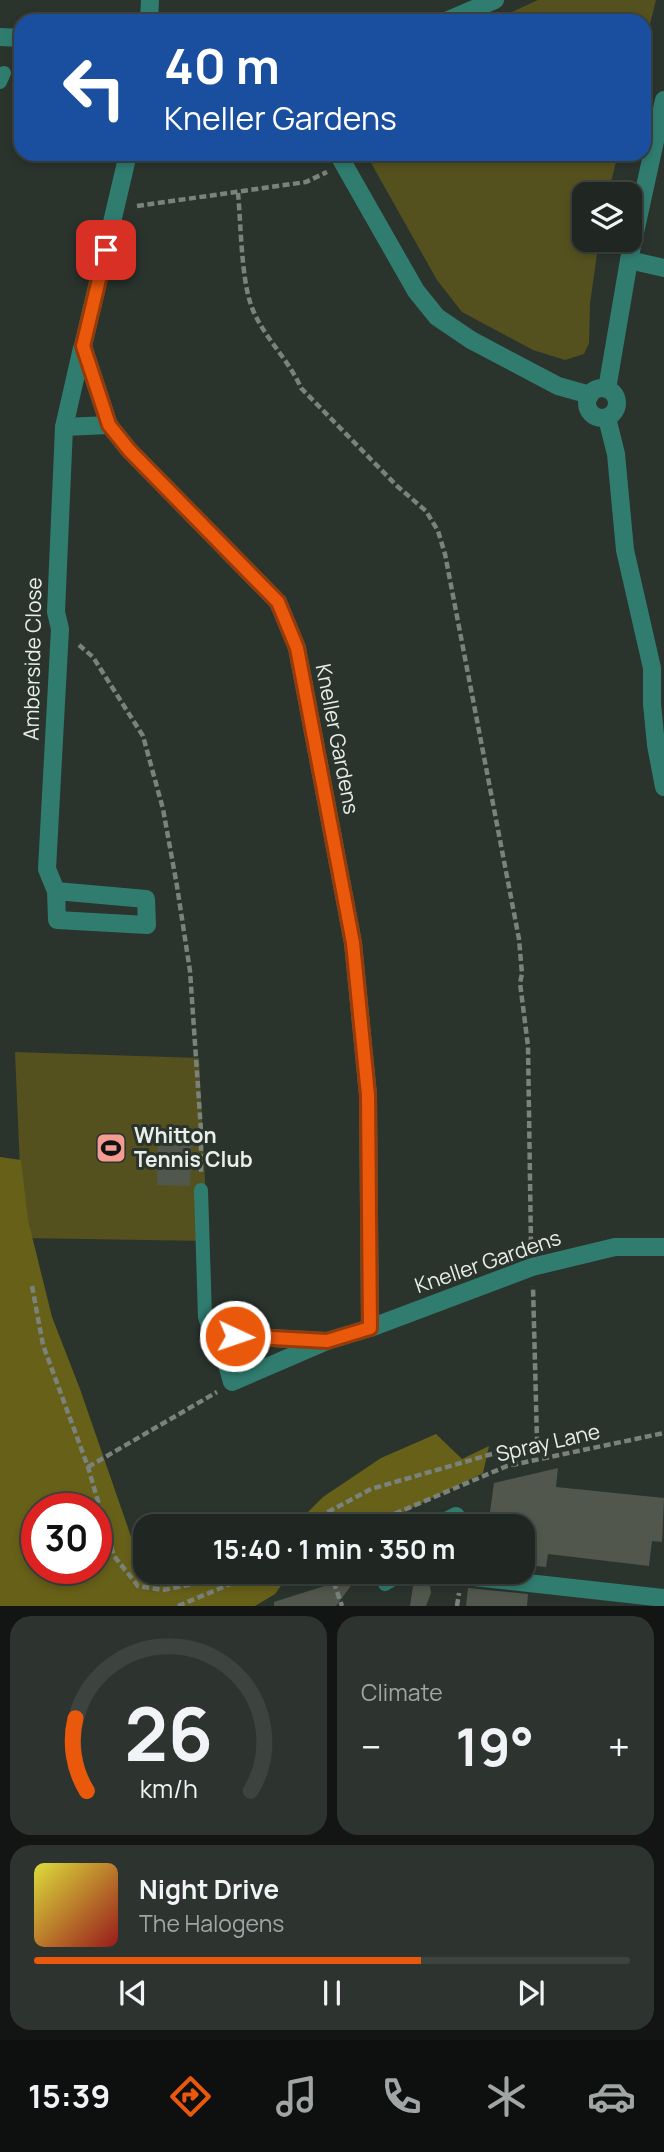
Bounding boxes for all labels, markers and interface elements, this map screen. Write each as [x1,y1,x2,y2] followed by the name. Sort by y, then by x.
[164,32,280,99] text: 40 m
[49,42,140,133] icon: left
[164,96,397,140] text: Kneller Gardens
[572,182,642,252] map controls
[572,182,642,252] button: layers
[76,220,136,280] pin
[87,231,125,269] icon: arrive
[17,577,47,741] street label: Amberside Close
[310,661,366,816] street label: Kneller Gardens
[134,1121,253,1173] place label: Whitton Tennis Club
[94,1131,128,1165] sports icon: Whitton Tennis Club
[411,1223,564,1299] street label: Kneller Gardens
[198,1299,272,1373] position arrow
[493,1416,603,1468] street label: Spray Lane
[21,1493,112,1584] speed limit sign: 30
[213,1531,455,1567] text: 15:40 · 1 min · 350 m
[361,1676,443,1708] text: Climate
[124,1684,213,1784] text: 26
[456,1711,534,1782] text: 19°
[361,1720,382,1772] text: −
[608,1720,630,1772] text: +
[139,1771,198,1806] text: km/h
[139,1871,279,1907] text: Night Drive
[139,1907,284,1939] text: The Halogens
[114,1974,152,2012] icon: previous
[313,1974,351,2012] icon: pause
[512,1974,550,2012] icon: next
[166,2072,215,2121] icon: directions
[272,2072,321,2121] icon: music
[377,2072,426,2121] icon: phone
[482,2072,531,2121] icon: climate
[587,2072,636,2121] icon: car
[28,2074,110,2118] text: 15:39

